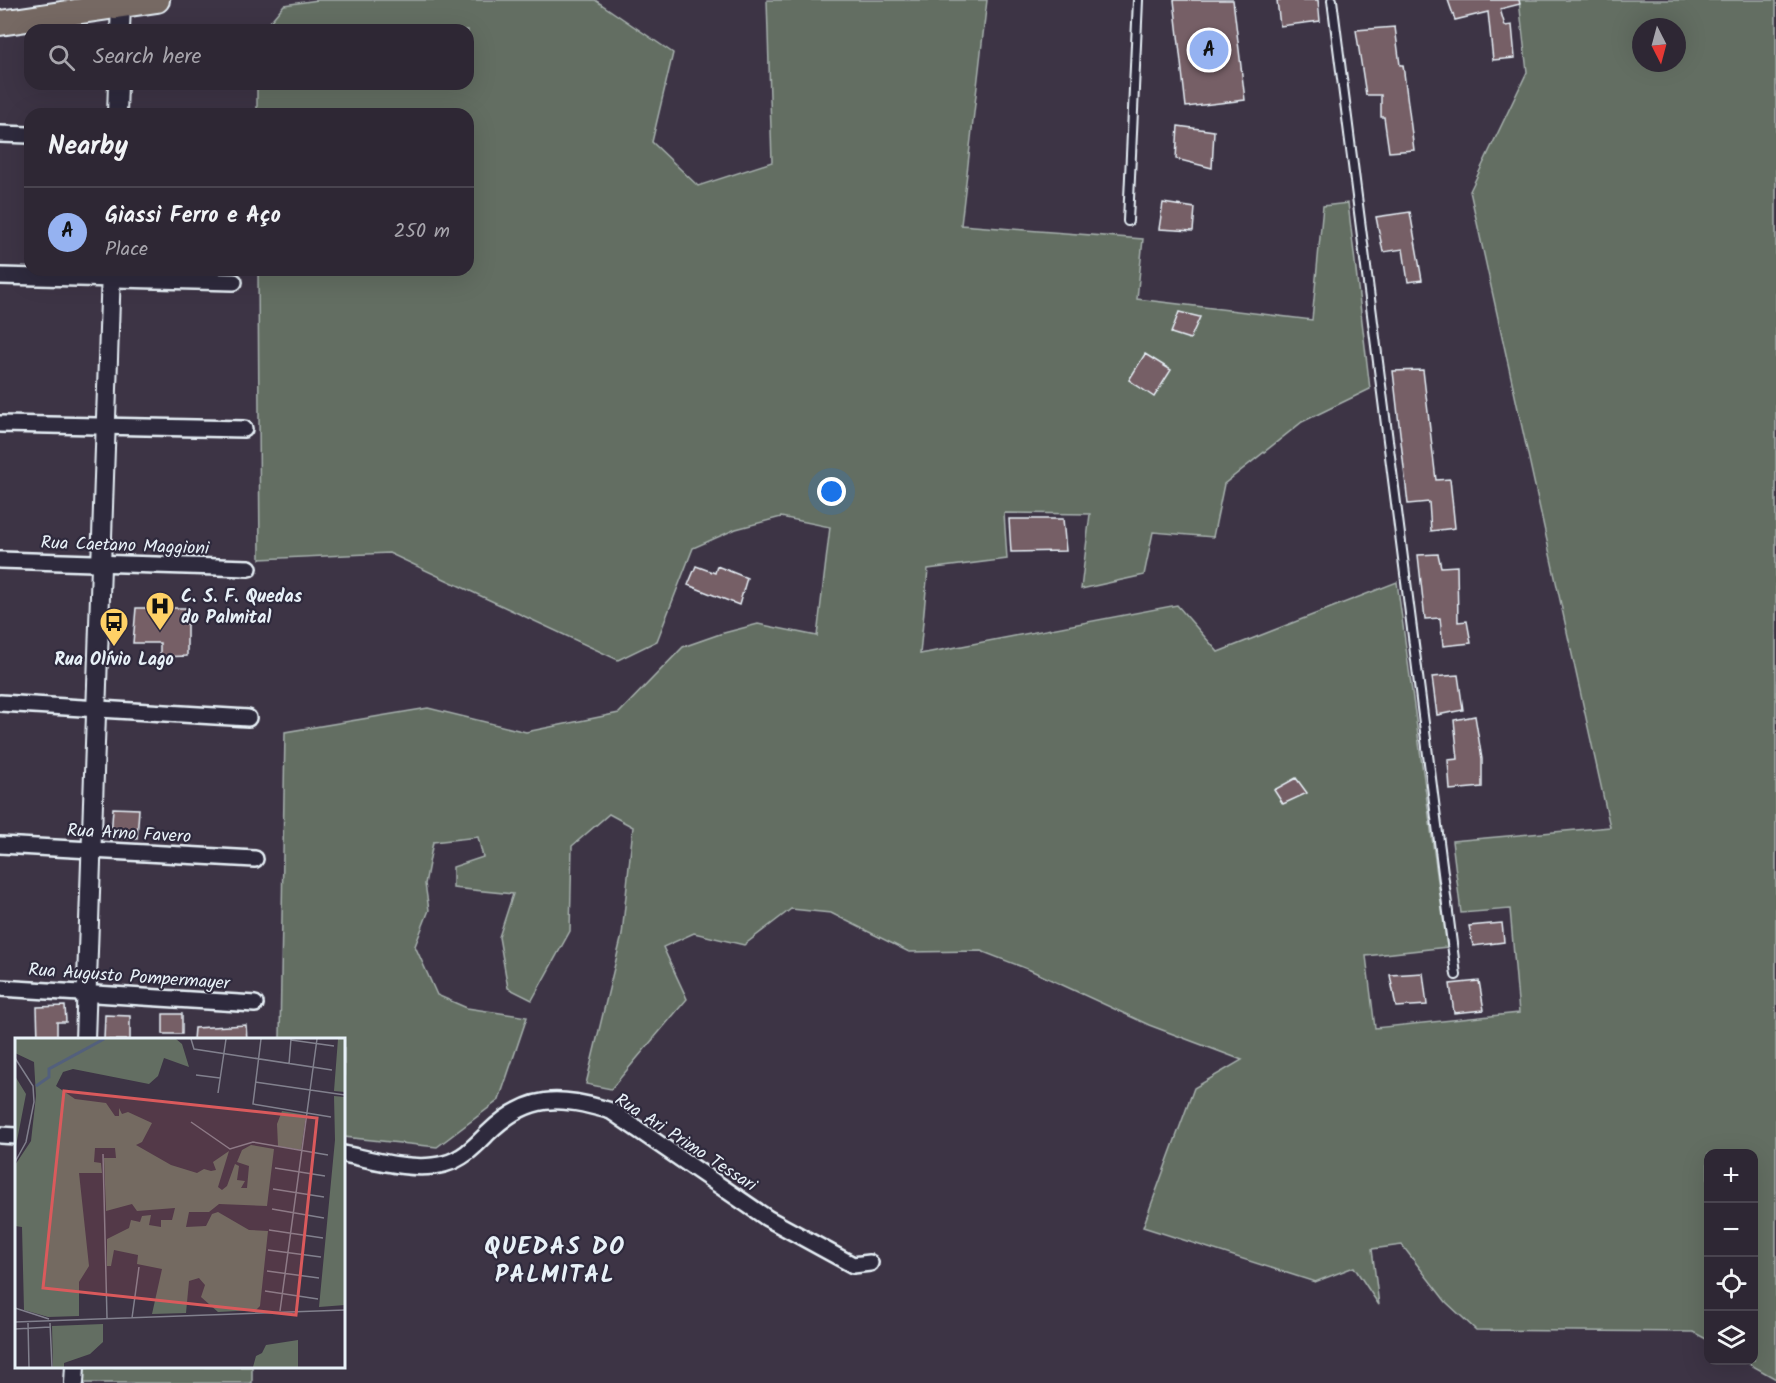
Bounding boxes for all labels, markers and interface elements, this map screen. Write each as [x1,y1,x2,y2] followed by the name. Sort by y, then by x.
[1632,18,1686,72] north arrow
[24,24,474,90] search box
[1190,28,1228,72] pin: A
[93,40,201,75] text: Search here
[45,41,78,74] icon: search
[48,126,128,168] text: Nearby
[105,199,281,234] text: Giassi Ferro e Aço
[61,216,74,248] text: A
[394,216,450,248] text: 250 m
[105,234,148,266] text: Place
[817,477,846,506] your location
[40,529,210,564] street label: Rua Caetano Maggioni
[181,583,303,633] place label: C. S. F. Quedas do Palmital
[144,590,176,632] hospital icon: C. S. F. Quedas do Palmital
[98,606,130,648] bus stop icon: Rua Olívio Lago
[54,646,174,675] place label: Rua Olívio Lago
[66,817,192,852] street label: Rua Arno Favero
[27,956,232,999] street label: Rua Augusto Pompermayer
[15,1038,345,1368] inset map
[608,1086,763,1201] street label: Rua Ari Primo Tessari
[1704,1149,1758,1365] map controls
[1704,1149,1758,1203] button: +
[1704,1203,1758,1257] button: −
[484,1228,626,1295] district label: QUEDAS DO PALMITAL
[1704,1257,1758,1311] button: locate
[1704,1311,1758,1365] button: layers

